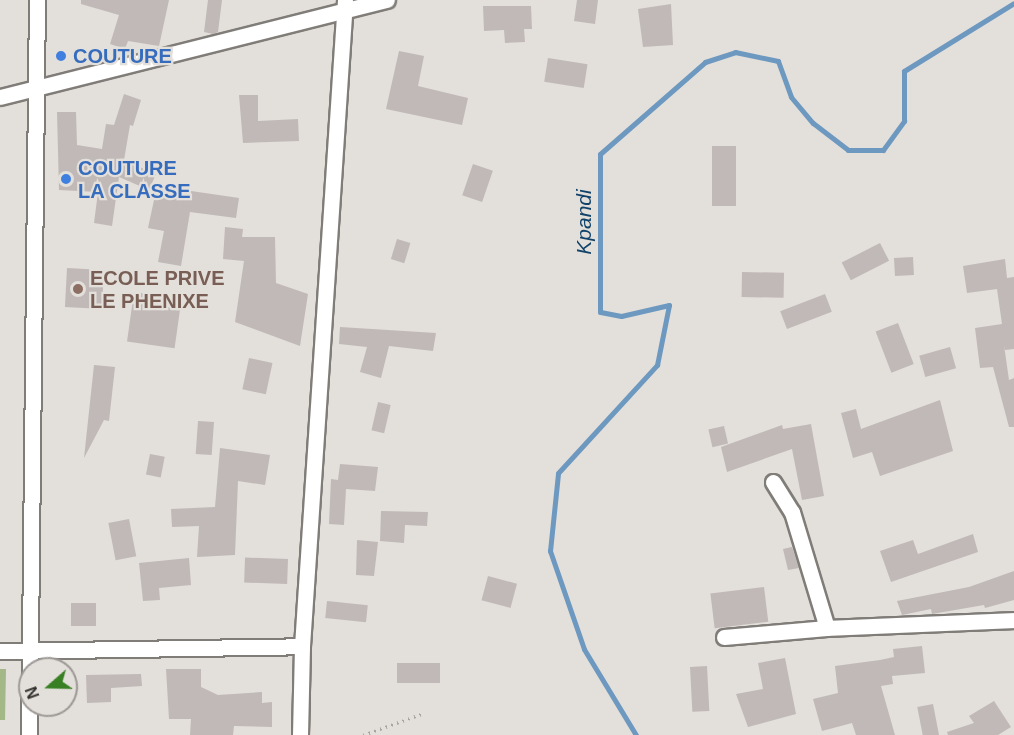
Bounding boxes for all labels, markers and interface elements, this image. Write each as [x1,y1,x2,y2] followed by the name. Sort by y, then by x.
[73,44,172,68] place label: COUTURE
[54,49,68,63] marker: COUTURE
[78,156,191,203] place label: COUTURE LA CLASSE
[59,172,73,186] marker: COUTURE LA CLASSE
[571,189,597,255] water label: Kpandi
[90,266,224,313] place label: ECOLE PRIVE LE PHENIXE
[71,282,85,296] marker: ECOLE PRIVE LE PHENIXE
[18,657,78,717] north arrow
[23,684,42,701] text: N

